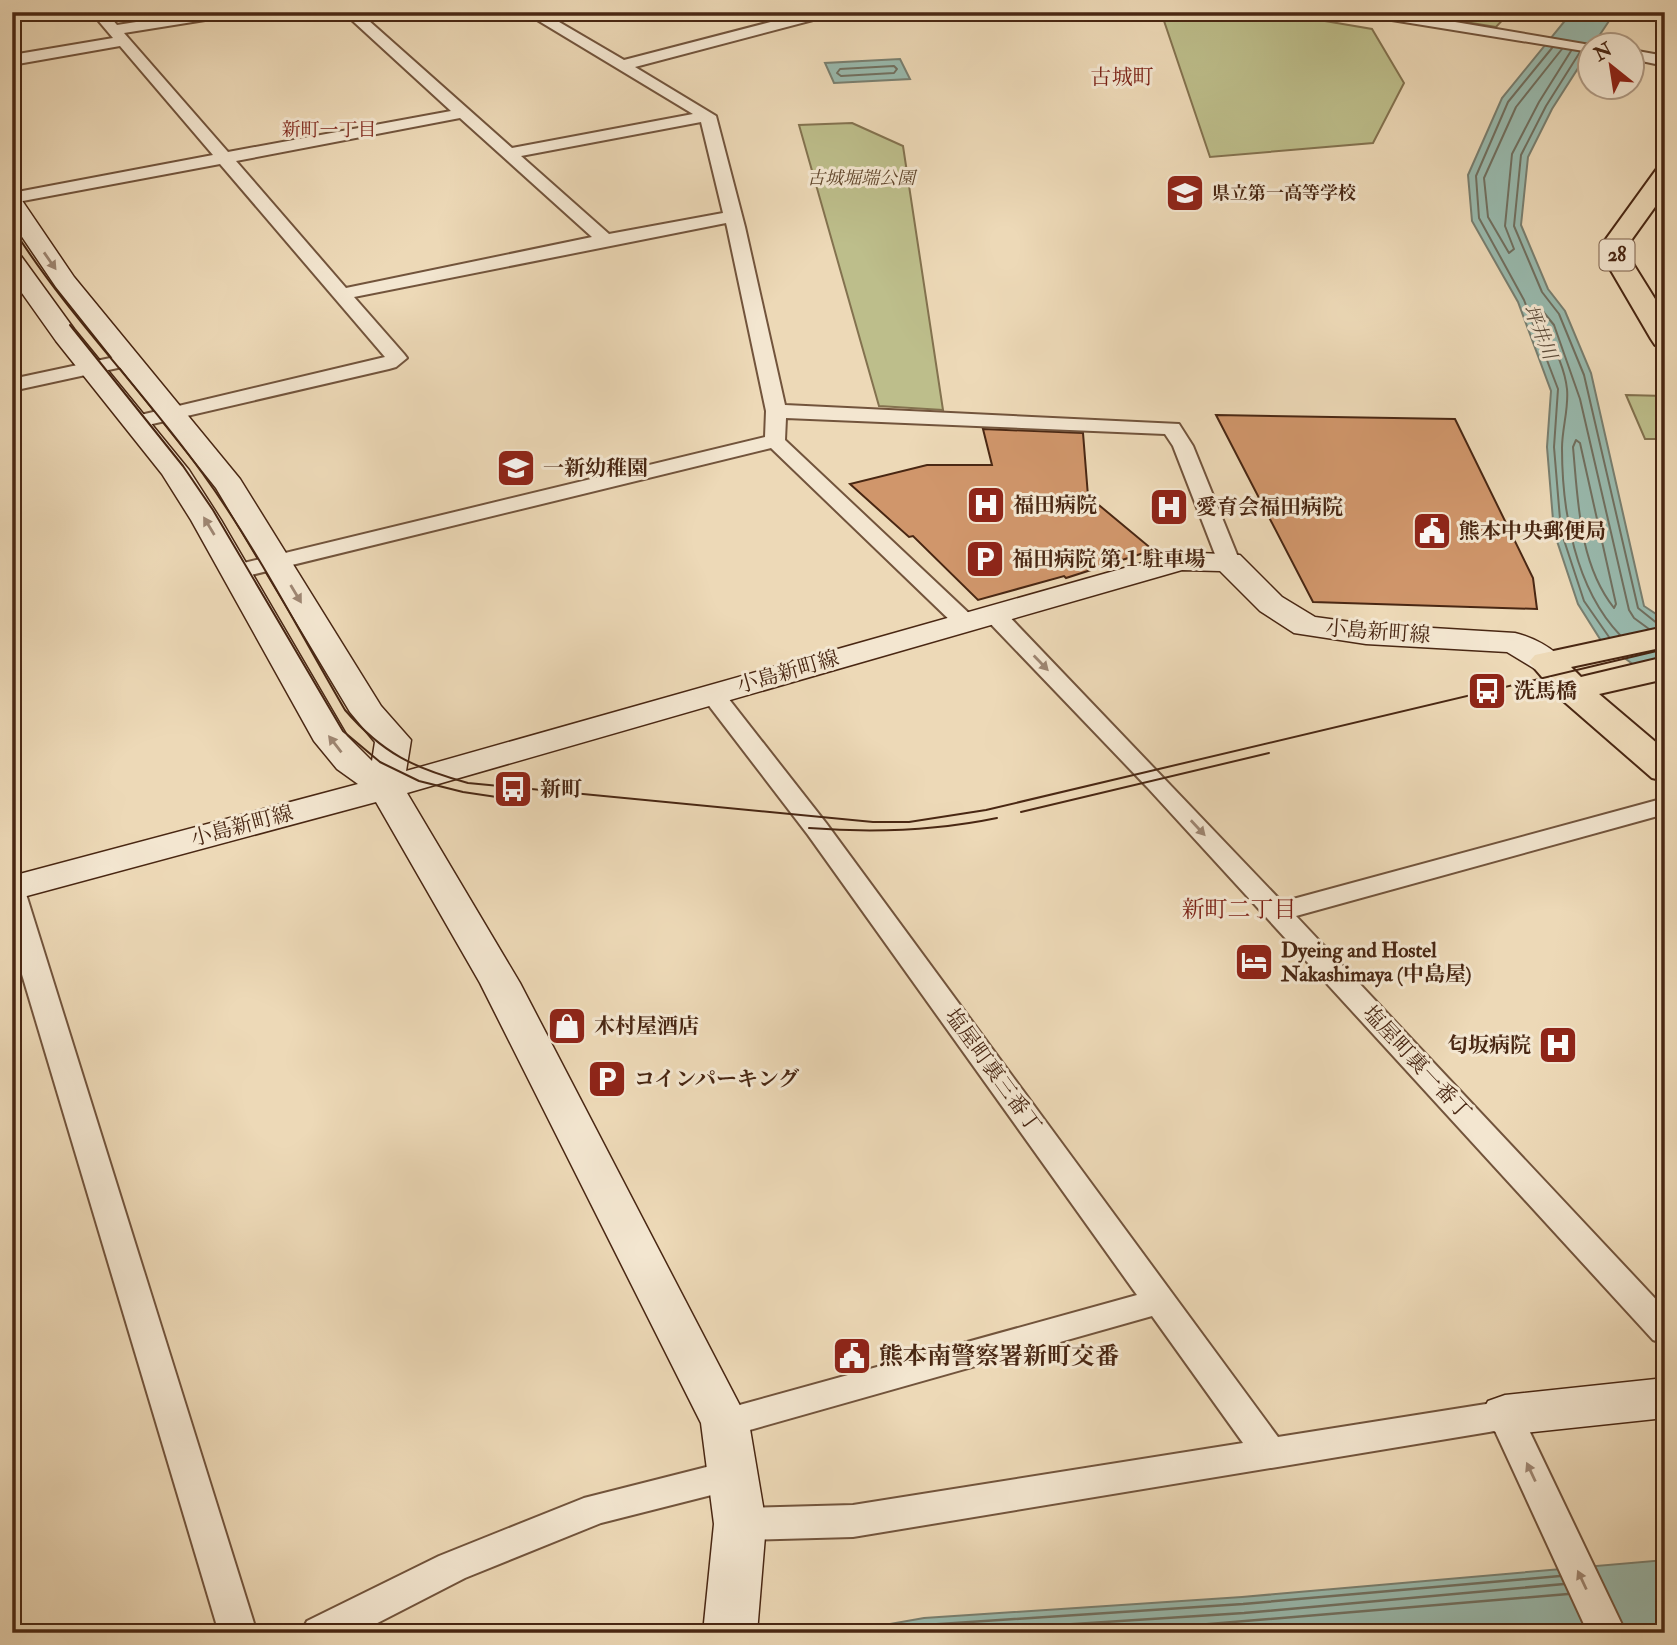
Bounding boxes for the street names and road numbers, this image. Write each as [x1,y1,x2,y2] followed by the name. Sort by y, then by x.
[1600,240,1634,270] road number: 28
[1325,615,1431,649] street label: 小島新町線
[734,645,842,699] street label: 小島新町線
[188,799,296,853] street label: 小島新町線
[1357,1000,1477,1126] street label: 塩屋町裏一番丁
[939,1004,1047,1138] street label: 塩屋町裏三番丁

